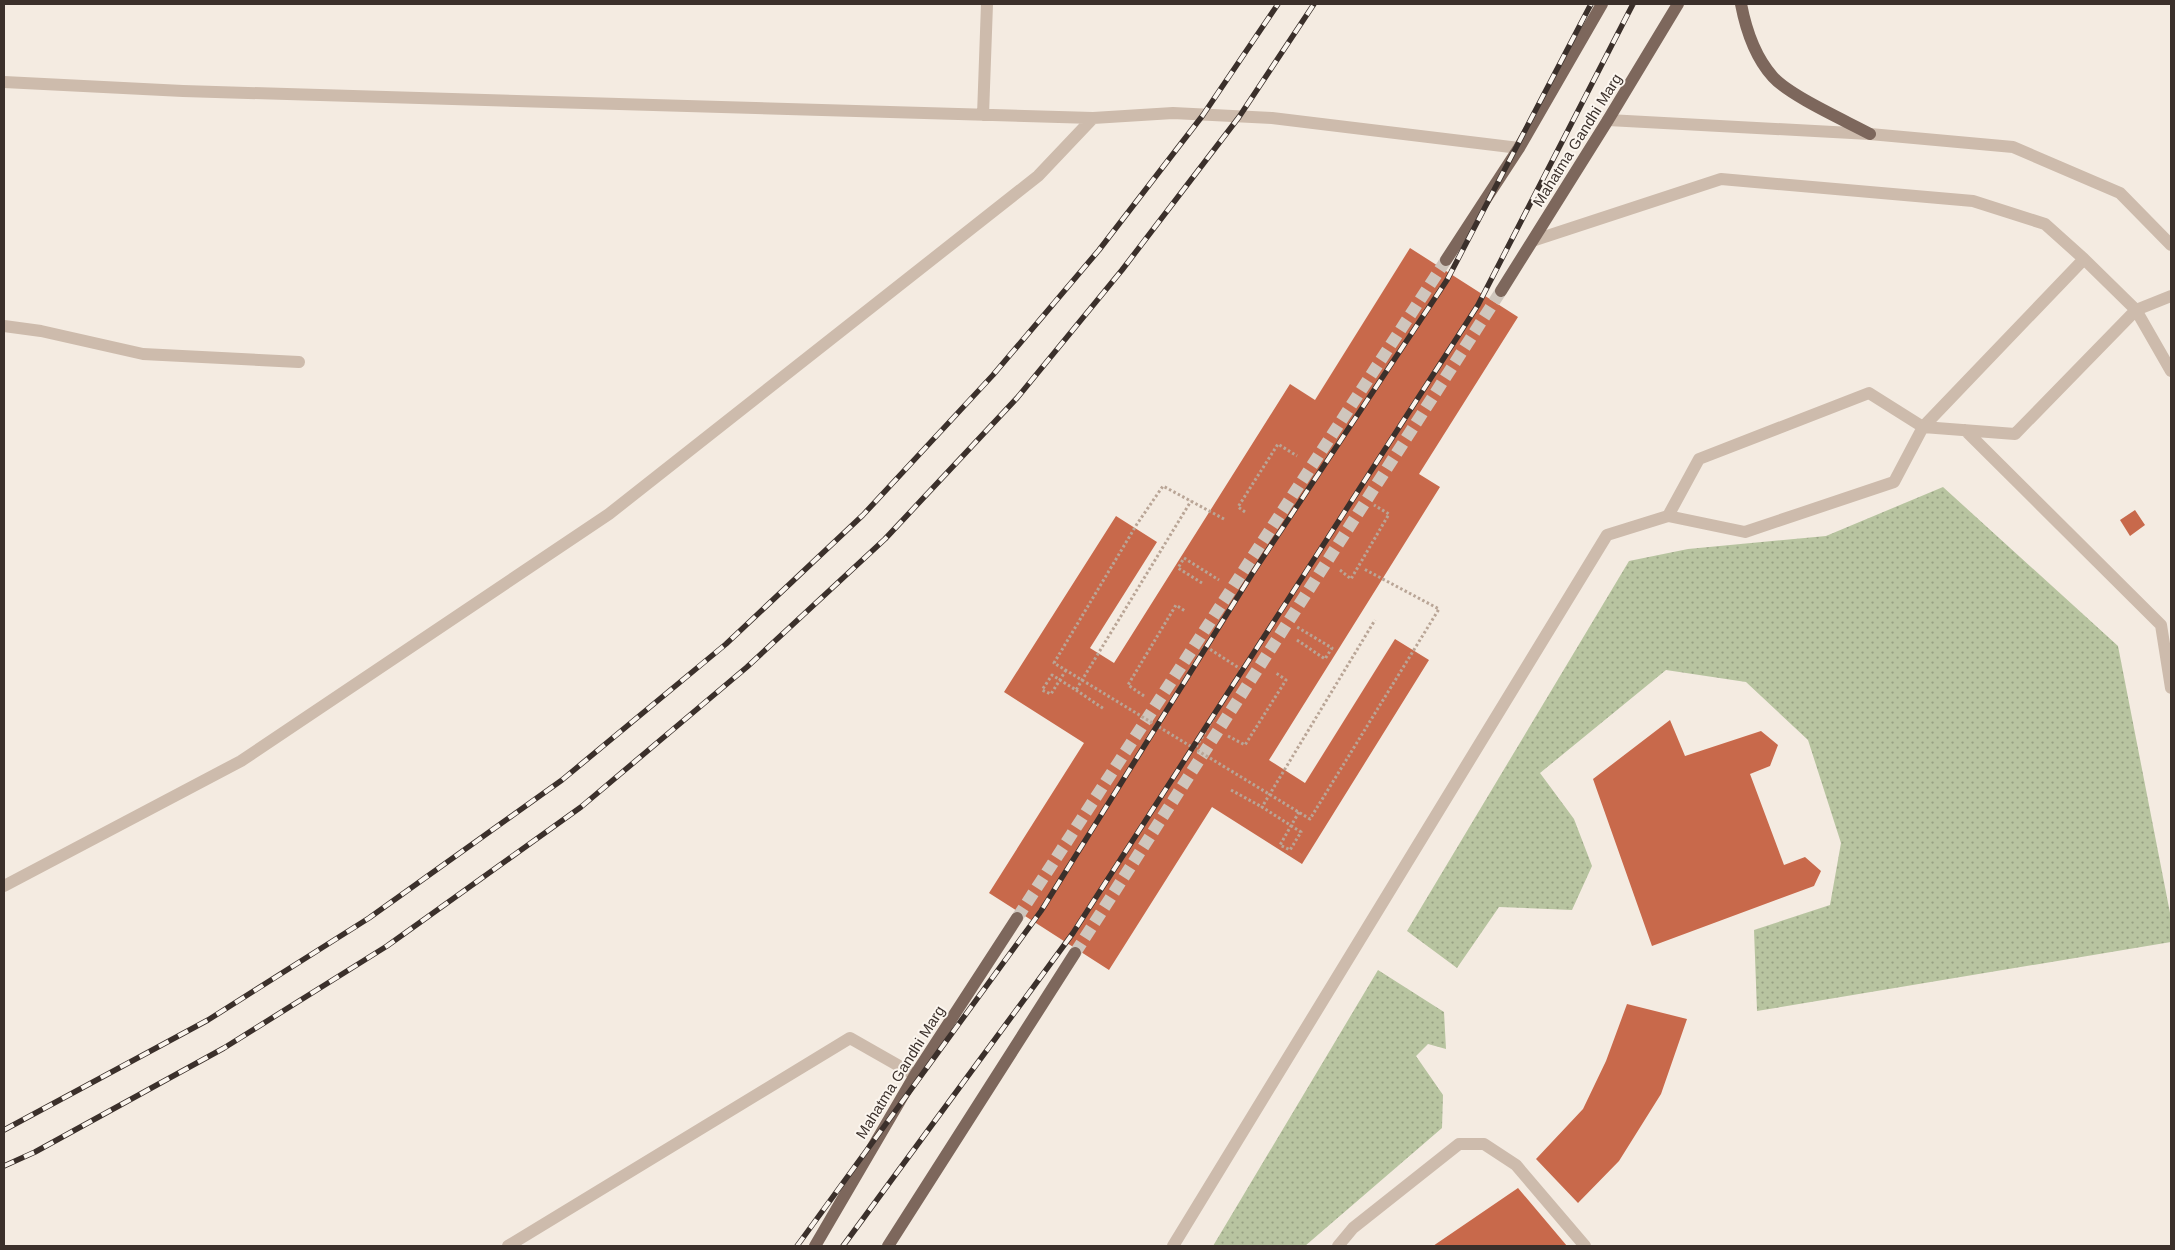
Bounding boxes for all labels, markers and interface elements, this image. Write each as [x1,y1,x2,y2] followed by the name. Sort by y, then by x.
[1529,70,1625,210] street label: Mahatma Gandhi Marg
[852,1002,948,1142] street label: Mahatma Gandhi Marg

